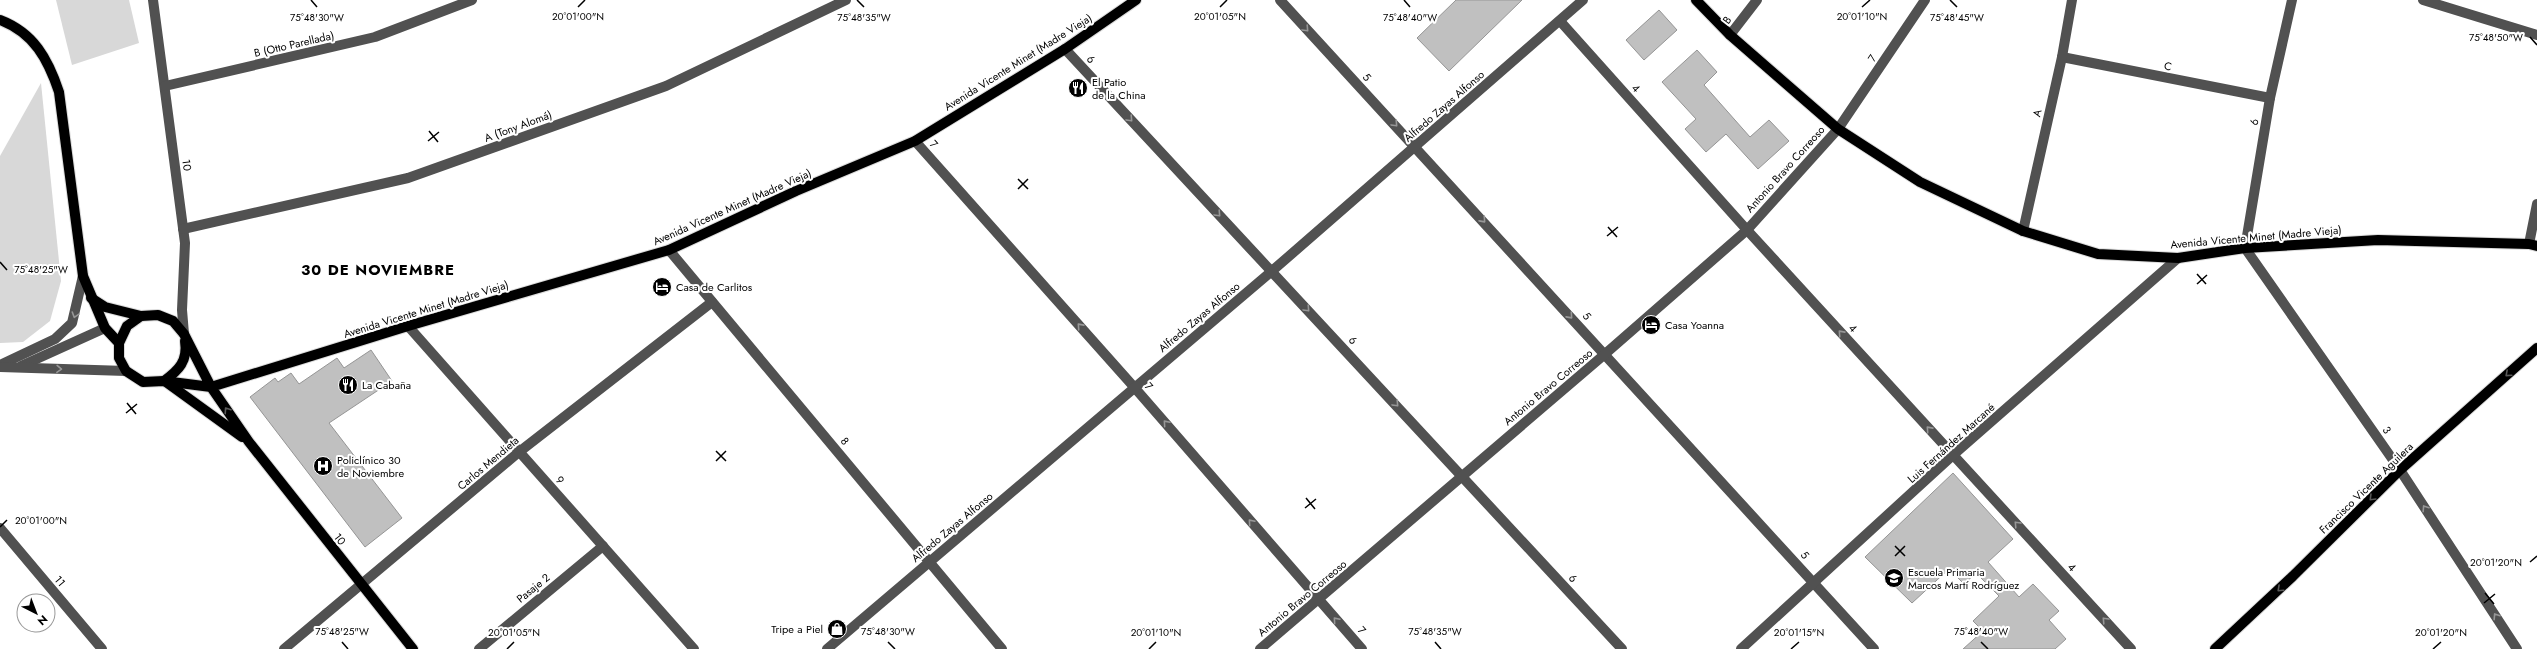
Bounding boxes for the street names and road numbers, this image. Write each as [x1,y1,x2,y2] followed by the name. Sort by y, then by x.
[941,10,1095,114] street label: Avenida Vicente Minet (Madre Vieja)
[1719,13,1735,27] street label: B
[252,27,336,61] street label: B (Otto Parellada)
[1083,51,1099,67] street label: 6
[1864,51,1880,65] street label: 7
[2163,57,2173,75] street label: C
[1400,66,1488,146] street label: Alfredo Zayas Alfonso
[1359,69,1375,85] street label: 5
[1628,80,1644,96] street label: 4
[482,106,554,146] street label: A (Tony Alomá)
[2028,107,2046,118] street label: A
[2246,118,2262,126] street label: 6
[1742,122,1828,216] street label: Antonio Bravo Correoso
[926,136,942,152] street label: 7
[178,158,196,172] street label: 10
[650,165,814,249] street label: Avenida Vicente Minet (Madre Vieja)
[2170,222,2342,252] street label: Avenida Vicente Minet (Madre Vieja)
[342,276,510,342] street label: Avenida Vicente Minet (Madre Vieja)
[1155,278,1243,356] street label: Alfredo Zayas Alfonso
[1579,308,1595,324] street label: 5
[1845,320,1861,336] street label: 4
[1345,332,1361,348] street label: 6
[1500,345,1596,429] street label: Antonio Bravo Correoso
[1141,379,1157,394] street label: 7
[1904,399,1998,487] street label: Luis Fernández Marcané
[2379,423,2395,437] street label: 3
[454,432,522,494] street label: Carlos Mendieta
[837,434,853,448] street label: 8
[2315,439,2417,537] street label: Francisco Vicente Aguilera
[552,472,568,488] street label: 9
[908,488,996,566] street label: Alfredo Zayas Alfonso
[330,530,350,549] street label: 10
[1797,547,1813,563] street label: 5
[1254,556,1350,640] street label: Antonio Bravo Correoso
[2064,559,2080,575] street label: 4
[513,570,553,606] street label: Pasaje 2
[1565,570,1581,586] street label: 6
[51,572,69,590] street label: 11
[1354,623,1370,638] street label: 7

